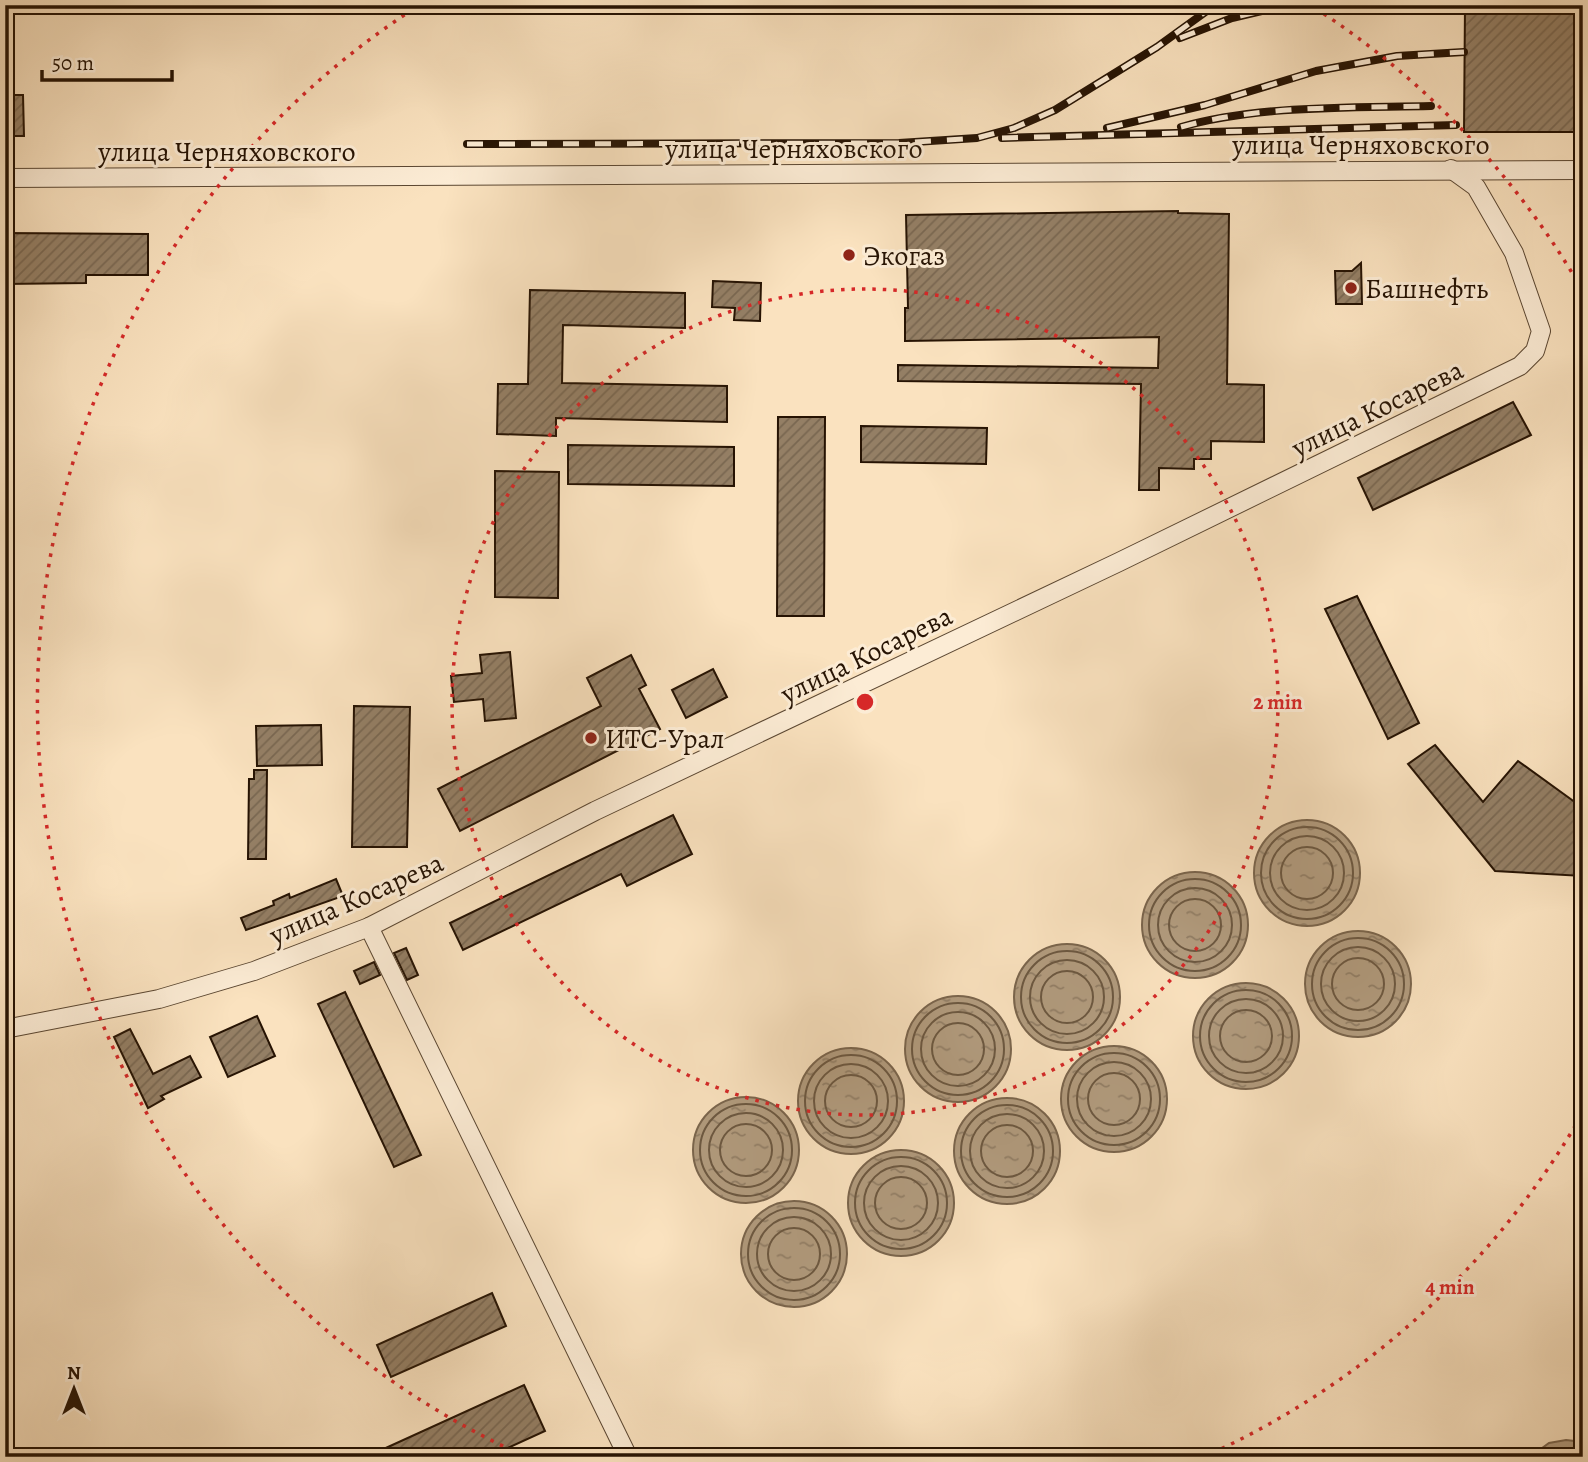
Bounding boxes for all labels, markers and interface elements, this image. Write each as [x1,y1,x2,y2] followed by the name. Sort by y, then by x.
[42,38,172,82] scale bar
[52,49,94,77] text: 50 m
[1231,126,1490,164] street label: улица Черняховского
[664,130,923,168] street label: улица Черняховского
[97,133,356,171] street label: улица Черняховского
[863,237,945,275] place label: Экогаз
[841,247,857,263] marker: Экогаз
[1365,270,1488,308] place label: Башнефть
[1343,280,1359,296] marker: Башнефть
[1284,351,1470,467] street label: улица Косарева
[773,597,959,713] street label: улица Косарева
[1253,688,1303,716] text: 2 min
[853,690,877,714] centre of rings
[605,720,724,758] place label: ИТС-Урал
[583,730,599,746] marker: ИТС-Урал
[262,844,449,955] street label: улица Косарева
[1425,1273,1475,1301] text: 4 min
[38,1354,108,1424] north arrow
[67,1360,81,1386] text: N

